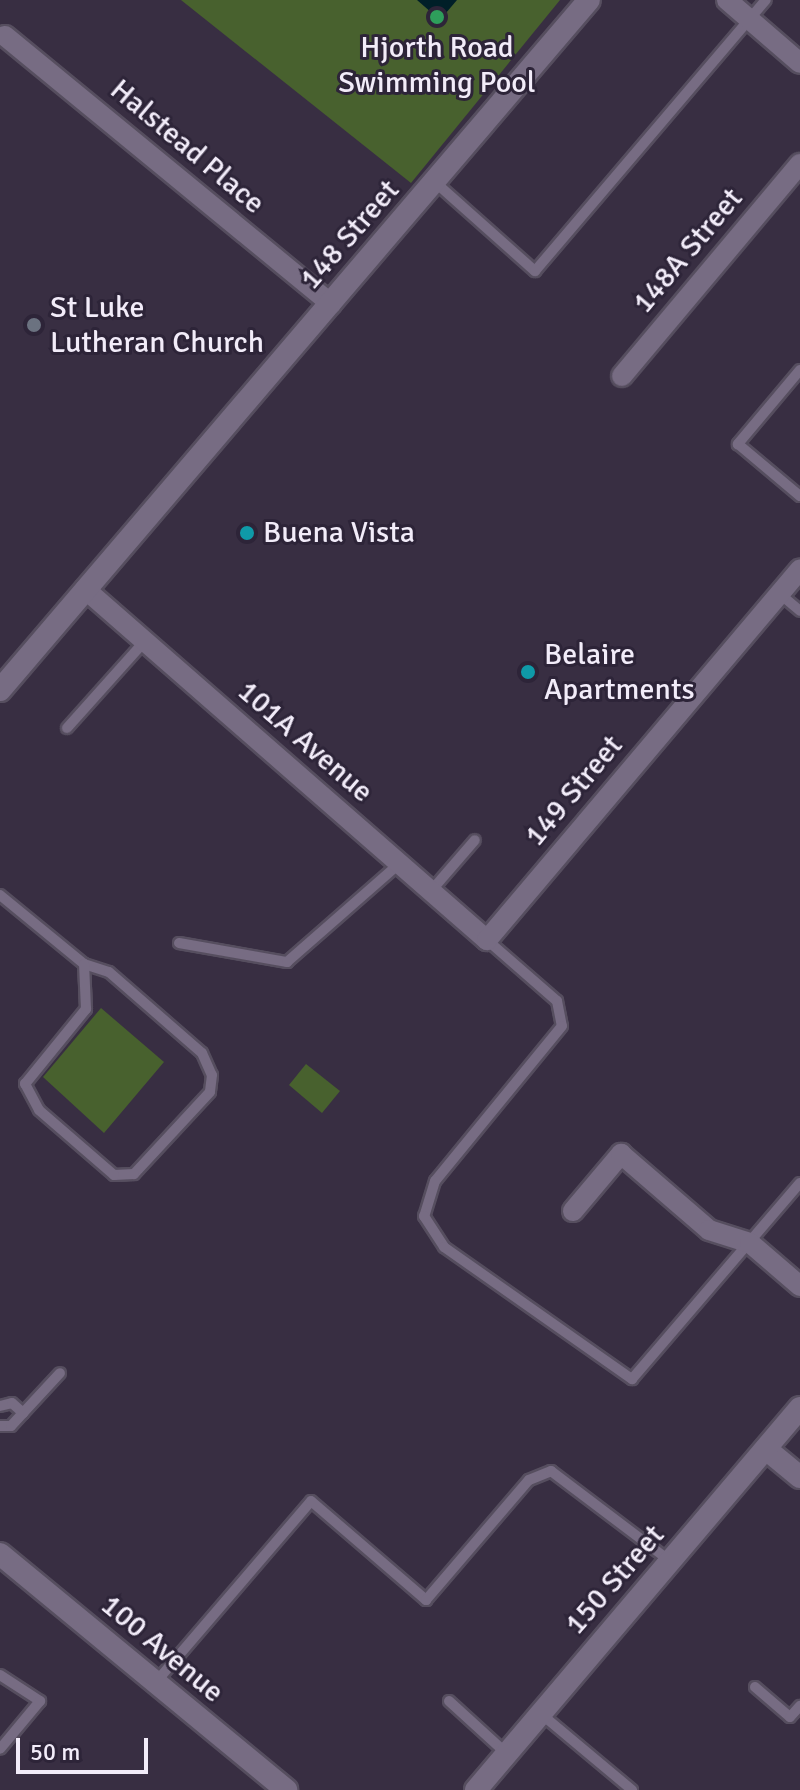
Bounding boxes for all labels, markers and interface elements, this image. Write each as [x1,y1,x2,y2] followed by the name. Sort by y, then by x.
[428,8,446,26] marker: Hjorth Road Swimming Pool
[338,30,536,100] place label: Hjorth Road Swimming Pool
[103,72,271,222] street label: Halstead Place
[293,173,407,297] street label: 148 Street
[625,181,751,321] street label: 148A Street
[50,290,264,360] place label: St Luke Lutheran Church
[25,316,43,334] marker: St Luke Lutheran Church
[263,515,415,551] place label: Buena Vista
[238,524,256,542] marker: Buena Vista
[544,637,695,708] place label: Belaire Apartments
[519,663,537,681] marker: Belaire Apartments
[230,674,380,810] street label: 101A Avenue
[517,728,631,854] street label: 149 Street
[558,1518,672,1642] street label: 150 Street
[93,1587,231,1711] street label: 100 Avenue
[20,1722,152,1772] scale bar
[30,1737,80,1767] text: 50 m

